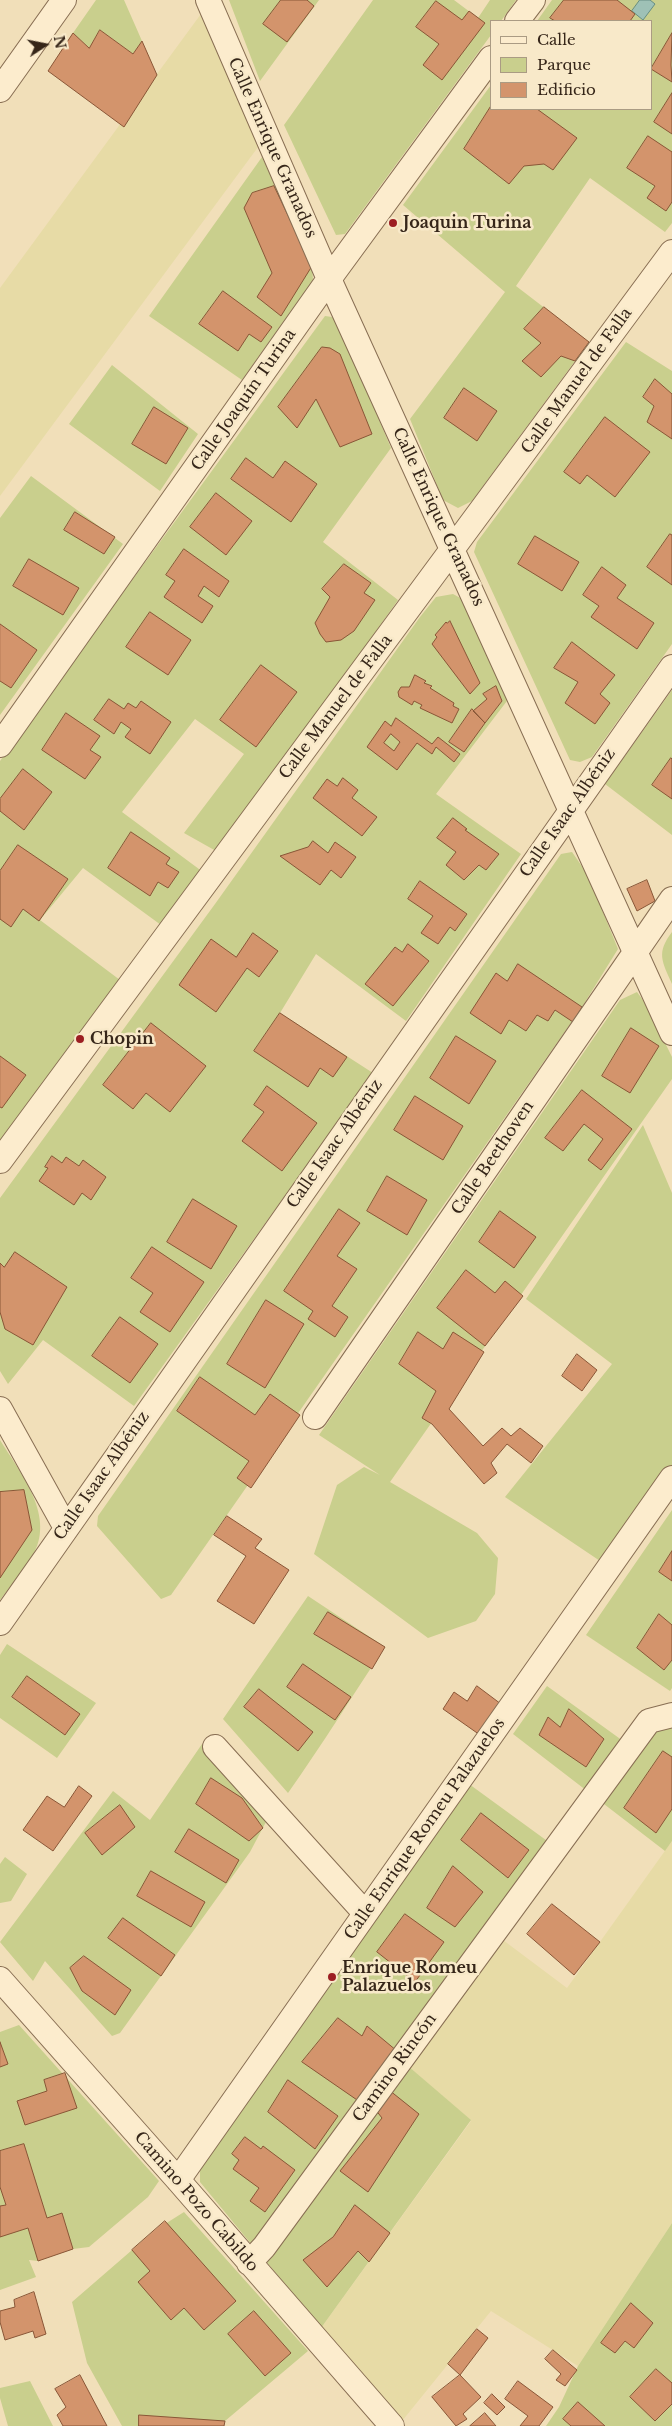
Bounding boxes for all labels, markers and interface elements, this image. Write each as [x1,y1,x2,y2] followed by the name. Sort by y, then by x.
[20,20,70,70] north arrow
[490,20,652,110] legend
[537,30,576,49] text: Calle
[50,34,70,50] text: N
[224,55,320,241] street label: Calle Enrique Granados
[537,55,591,74] text: Parque
[537,80,596,99] text: Edificio
[403,213,531,233] place label: Joaquin Turina
[387,217,399,229] marker: Joaquin Turina
[518,304,636,458] street label: Calle Manuel de Falla
[188,325,300,475] street label: Calle Joaquín Turina
[388,424,488,610] street label: Calle Enrique Granados
[275,631,397,783] street label: Calle Manuel de Falla
[516,745,620,881] street label: Calle Isaac Albéniz
[90,1029,154,1049] place label: Chopin
[74,1033,86,1045] marker: Chopin
[283,1076,387,1212] street label: Calle Isaac Albéniz
[448,1097,538,1219] street label: Calle Beethoven
[50,1408,154,1544] street label: Calle Isaac Albéniz
[341,1714,509,1944] street label: Calle Enrique Romeu Palazuelos
[342,1958,477,1996] place label: Enrique Romeu Palazuelos
[326,1971,338,1983] marker: Enrique Romeu Palazuelos
[349,2010,441,2126] street label: Camino Rincón
[130,2128,262,2276] street label: Camino Pozo Cabildo

